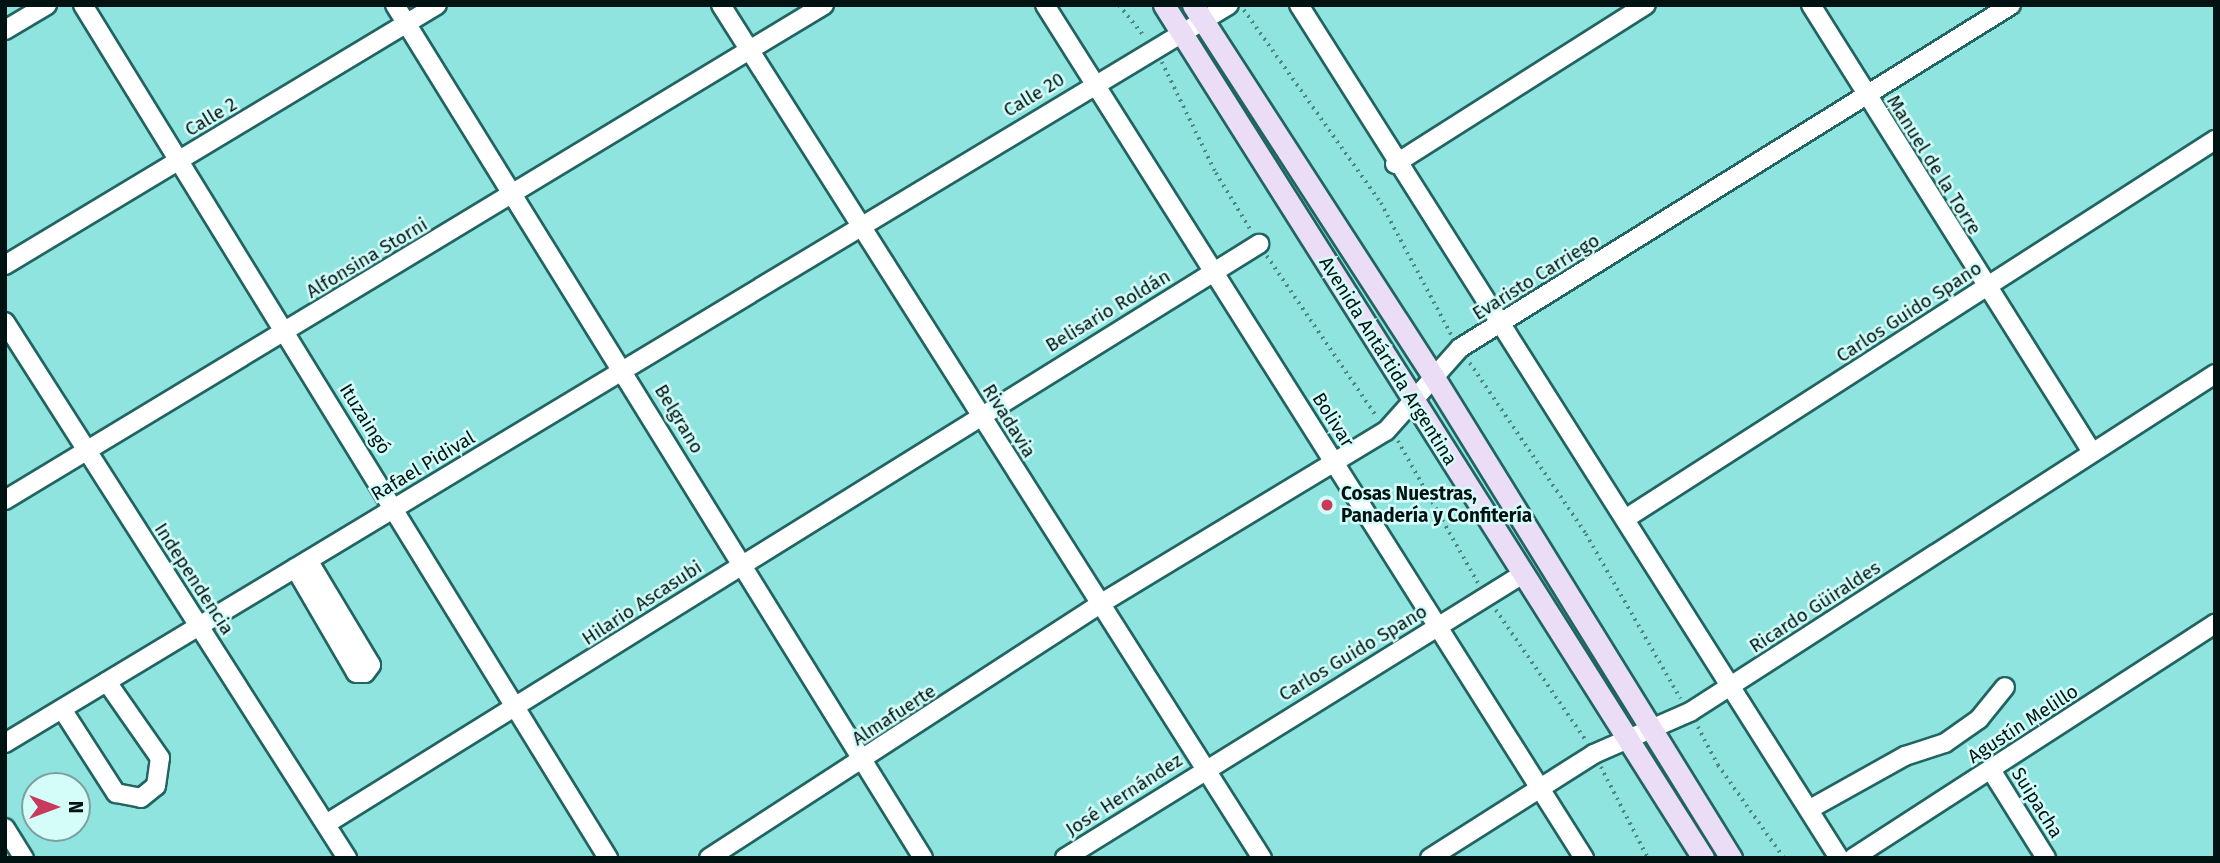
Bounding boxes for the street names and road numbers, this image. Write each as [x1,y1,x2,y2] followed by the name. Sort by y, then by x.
[999,68,1069,122] street label: Calle 20
[1882,91,1986,239] street label: Manuel de la Torre
[181,93,241,141] street label: Calle 2
[302,213,432,303] street label: Alfonsina Storni
[1468,229,1604,325] street label: Evaristo Carriego
[1314,252,1462,470] street label: Avenida Antártida Argentina
[1832,257,1986,367] street label: Carlos Guido Spano
[1042,265,1174,357] street label: Belisario Roldán
[334,379,396,459] street label: Ituzaingó
[650,380,708,458] street label: Belgrano
[977,380,1041,462] street label: Rivadavia
[1307,388,1359,452] street label: Bolivar
[367,426,479,506] street label: Rafael Pidival
[149,519,239,639] street label: Independencia
[578,556,706,650] street label: Hilario Ascasubi
[1745,556,1885,658] street label: Ricardo Güiraldes
[1275,600,1431,706] street label: Carlos Guido Spano
[848,680,940,750] street label: Almafuerte
[1963,680,2083,768] street label: Agustín Melillo
[1061,749,1187,841] street label: José Hernández
[2006,764,2068,842] street label: Suipacha

